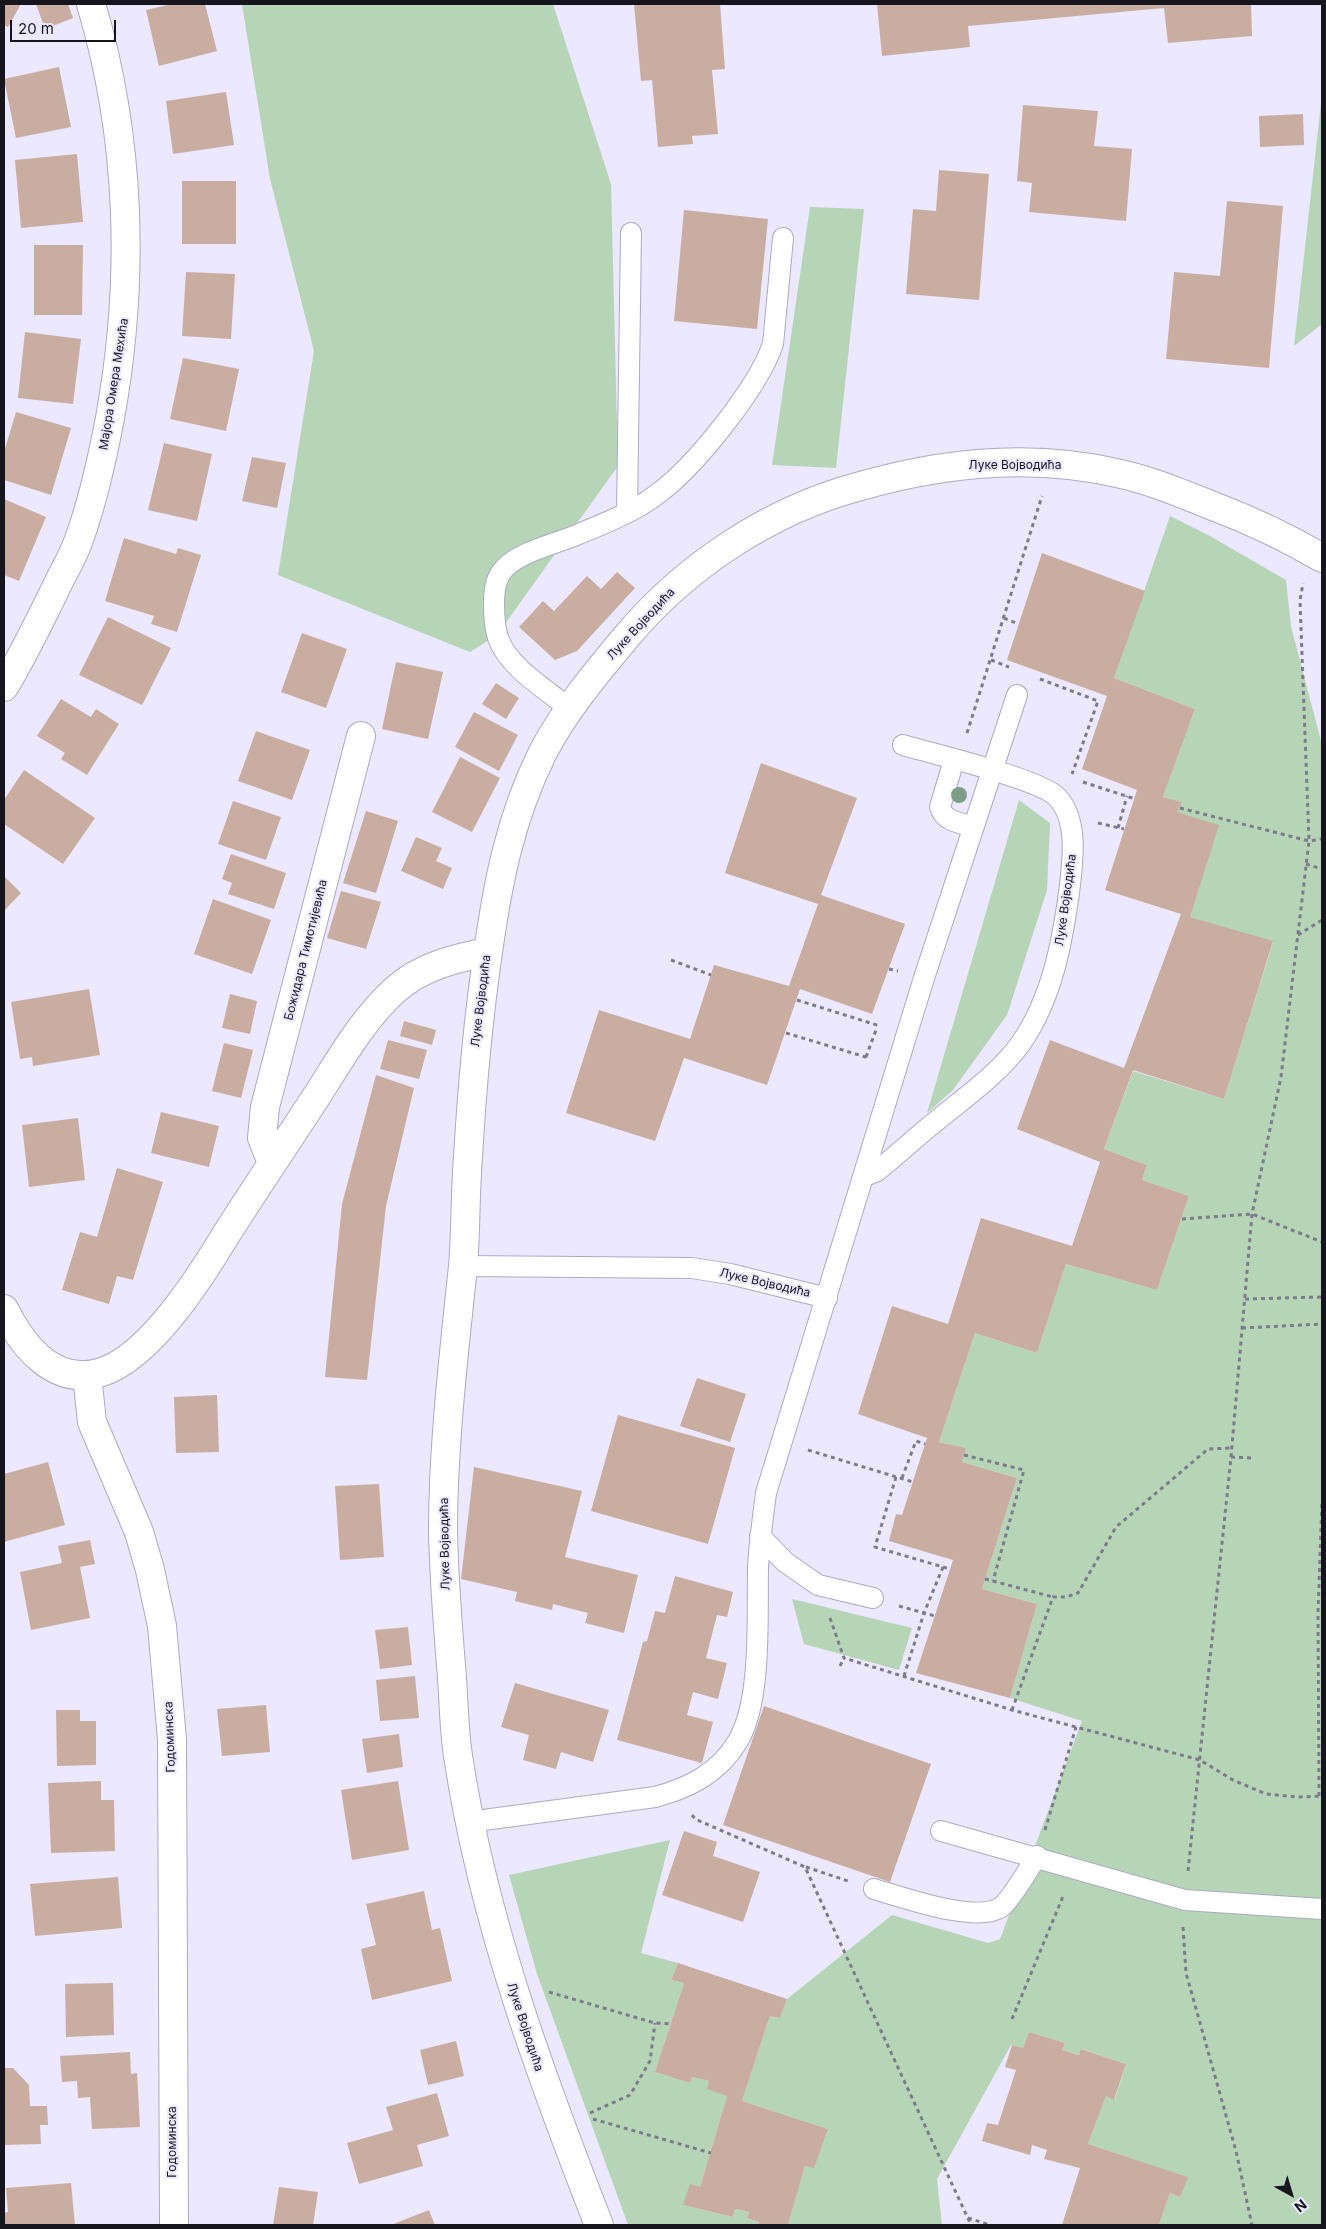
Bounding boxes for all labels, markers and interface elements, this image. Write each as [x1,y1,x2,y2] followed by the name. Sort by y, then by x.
[12,10,119,42] scale bar
[18,19,54,38] text: 20 m
[96,317,132,451] street label: Мајора Омера Мехића
[969,458,1061,472] street label: Луке Војводића
[604,585,678,663] street label: Луке Војводића
[1052,853,1080,947] street label: Луке Војводића
[282,878,330,1022] street label: Божидара Тимотијевића
[468,954,494,1048] street label: Луке Војводића
[718,1266,812,1300] street label: Луке Војводића
[437,1497,453,1591] street label: Луке Војводића
[162,1701,178,1773] street label: Годоминска
[504,1981,546,2073] street label: Луке Војводића
[165,2106,179,2178] street label: Годоминска
[1266,2169,1316,2219] north arrow
[1291,2196,1310,2216] text: N

